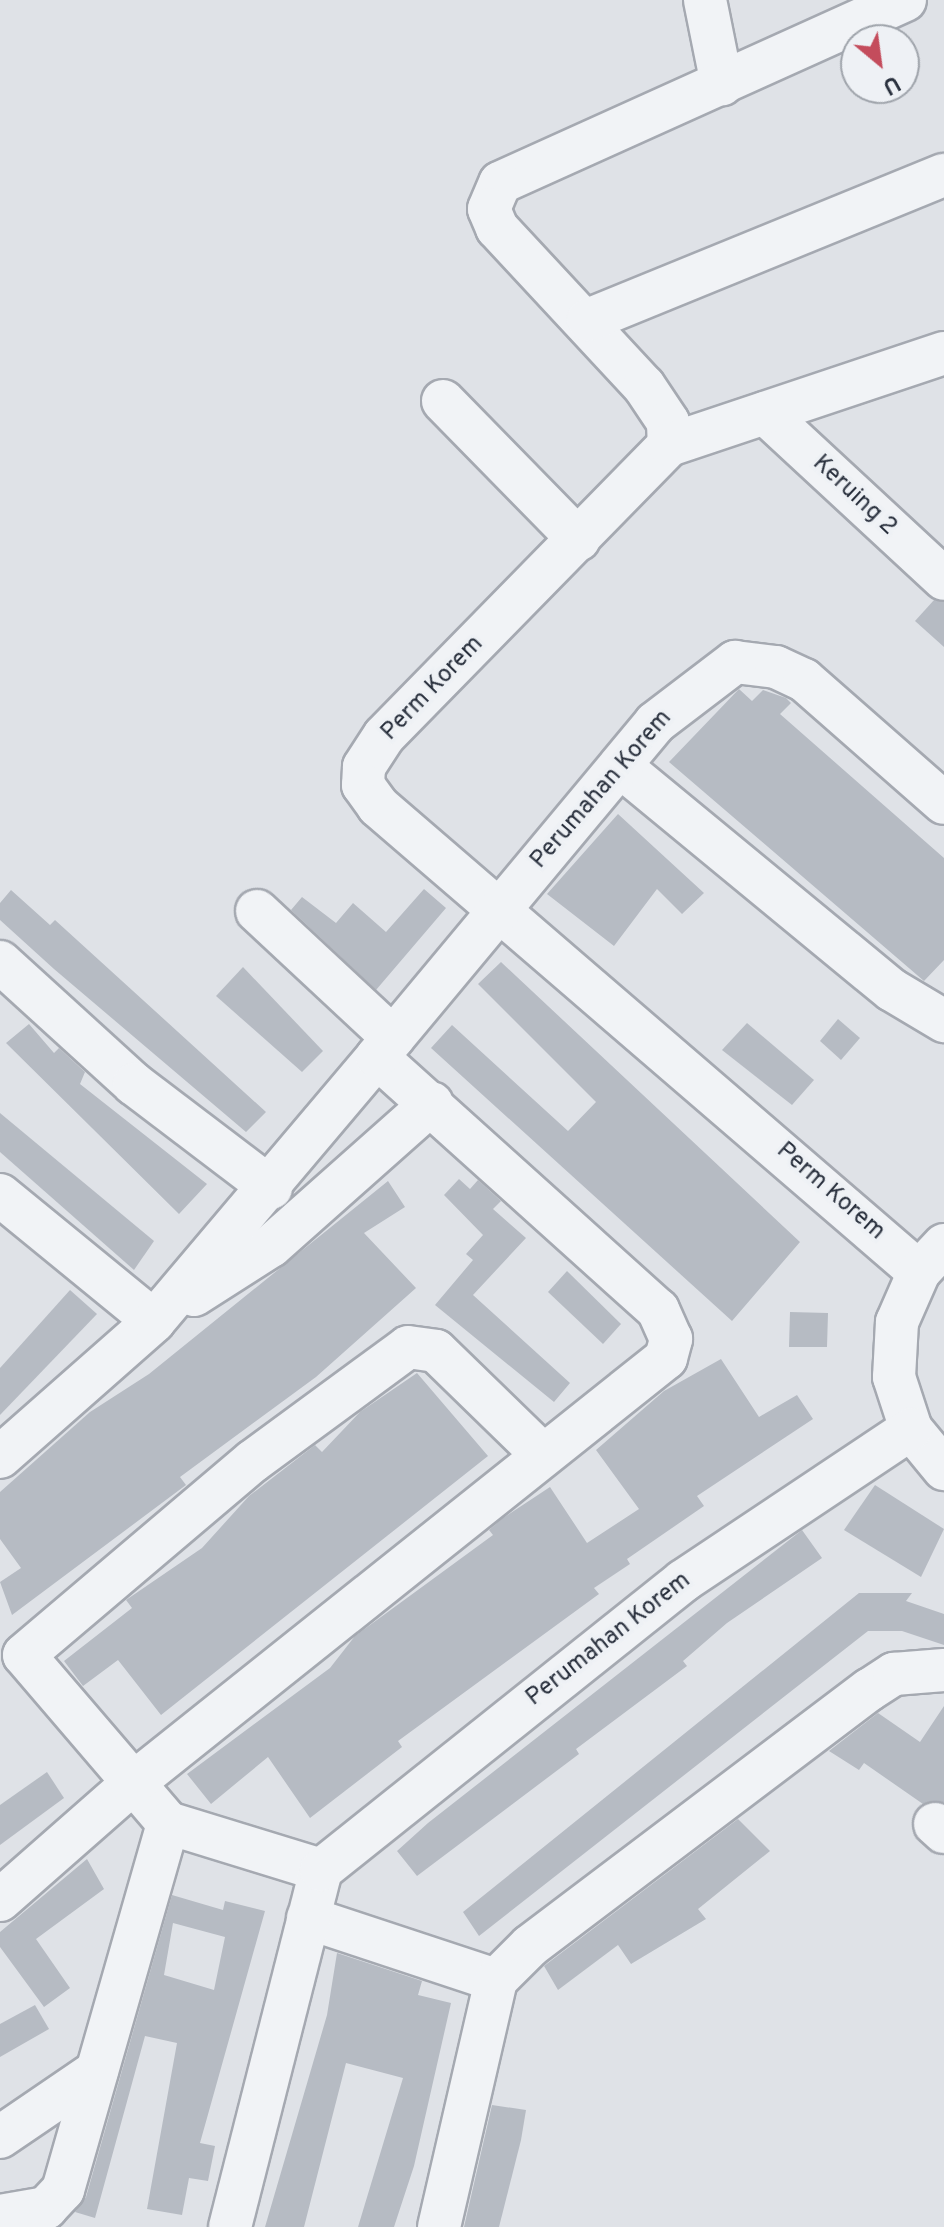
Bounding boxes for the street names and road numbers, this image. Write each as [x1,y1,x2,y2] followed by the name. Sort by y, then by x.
[806,450,902,542] street label: Keruing 2
[376,631,490,747] street label: Perm Korem
[525,705,679,875] street label: Perumahan Korem
[770,1137,890,1247] street label: Perm Korem
[521,1567,697,1713] street label: Perumahan Korem

